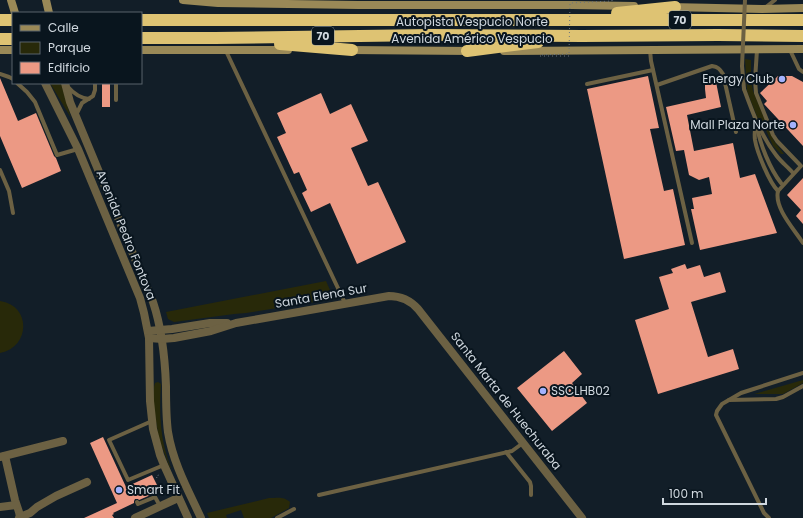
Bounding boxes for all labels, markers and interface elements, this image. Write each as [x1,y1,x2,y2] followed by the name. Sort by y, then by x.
[669,11,691,29] road number: 70
[12,12,142,84] legend
[396,13,548,30] street label: Autopista Vespucio Norte
[48,19,79,36] text: Calle
[312,27,334,45] road number: 70
[391,30,553,47] street label: Avenida Américo Vespucio
[48,39,91,56] text: Parque
[48,59,90,76] text: Edificio
[702,70,774,87] place label: Energy Club
[777,74,787,84] marker: Energy Club
[690,116,785,133] place label: Mall Plaza Norte
[788,120,798,130] marker: Mall Plaza Norte
[93,167,160,302] street label: Avenida Pedro Fontova
[274,279,369,312] street label: Santa Elena Sur
[447,328,566,473] street label: Santa Marta de Huechuraba
[551,382,610,399] place label: SSCLHB02
[538,386,548,396] marker: SSCLHB02
[663,480,766,506] scale bar
[127,481,180,498] place label: Smart Fit
[114,485,124,495] marker: Smart Fit
[669,485,703,502] text: 100 m

